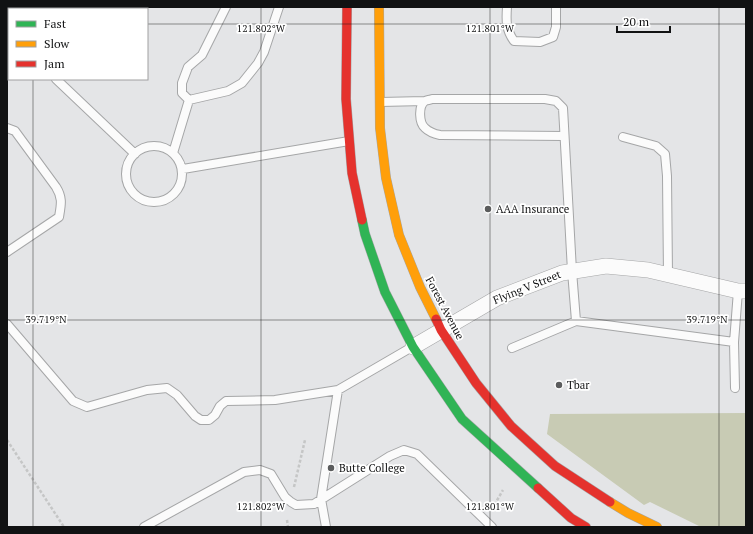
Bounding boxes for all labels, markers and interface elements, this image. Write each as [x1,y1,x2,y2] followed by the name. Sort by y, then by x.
[8,8,148,80] legend
[617,8,670,34] scale bar
[623,14,650,29] text: 20 m
[44,16,67,31] text: Fast
[237,22,286,35] text: 121.802°W
[466,22,515,35] text: 121.801°W
[44,36,70,51] text: Slow
[44,56,65,71] text: Jam
[496,202,570,216] place label: AAA Insurance
[483,204,493,214] marker: AAA Insurance
[491,267,563,307] street label: Flying V Street
[423,274,468,342] street label: Forest Avenue
[26,313,67,326] text: 39.719°N
[687,313,728,326] text: 39.719°N
[567,378,590,392] place label: Tbar
[554,380,564,390] marker: Tbar
[339,461,405,475] place label: Butte College
[326,463,336,473] marker: Butte College
[237,500,286,513] text: 121.802°W
[466,500,515,513] text: 121.801°W

